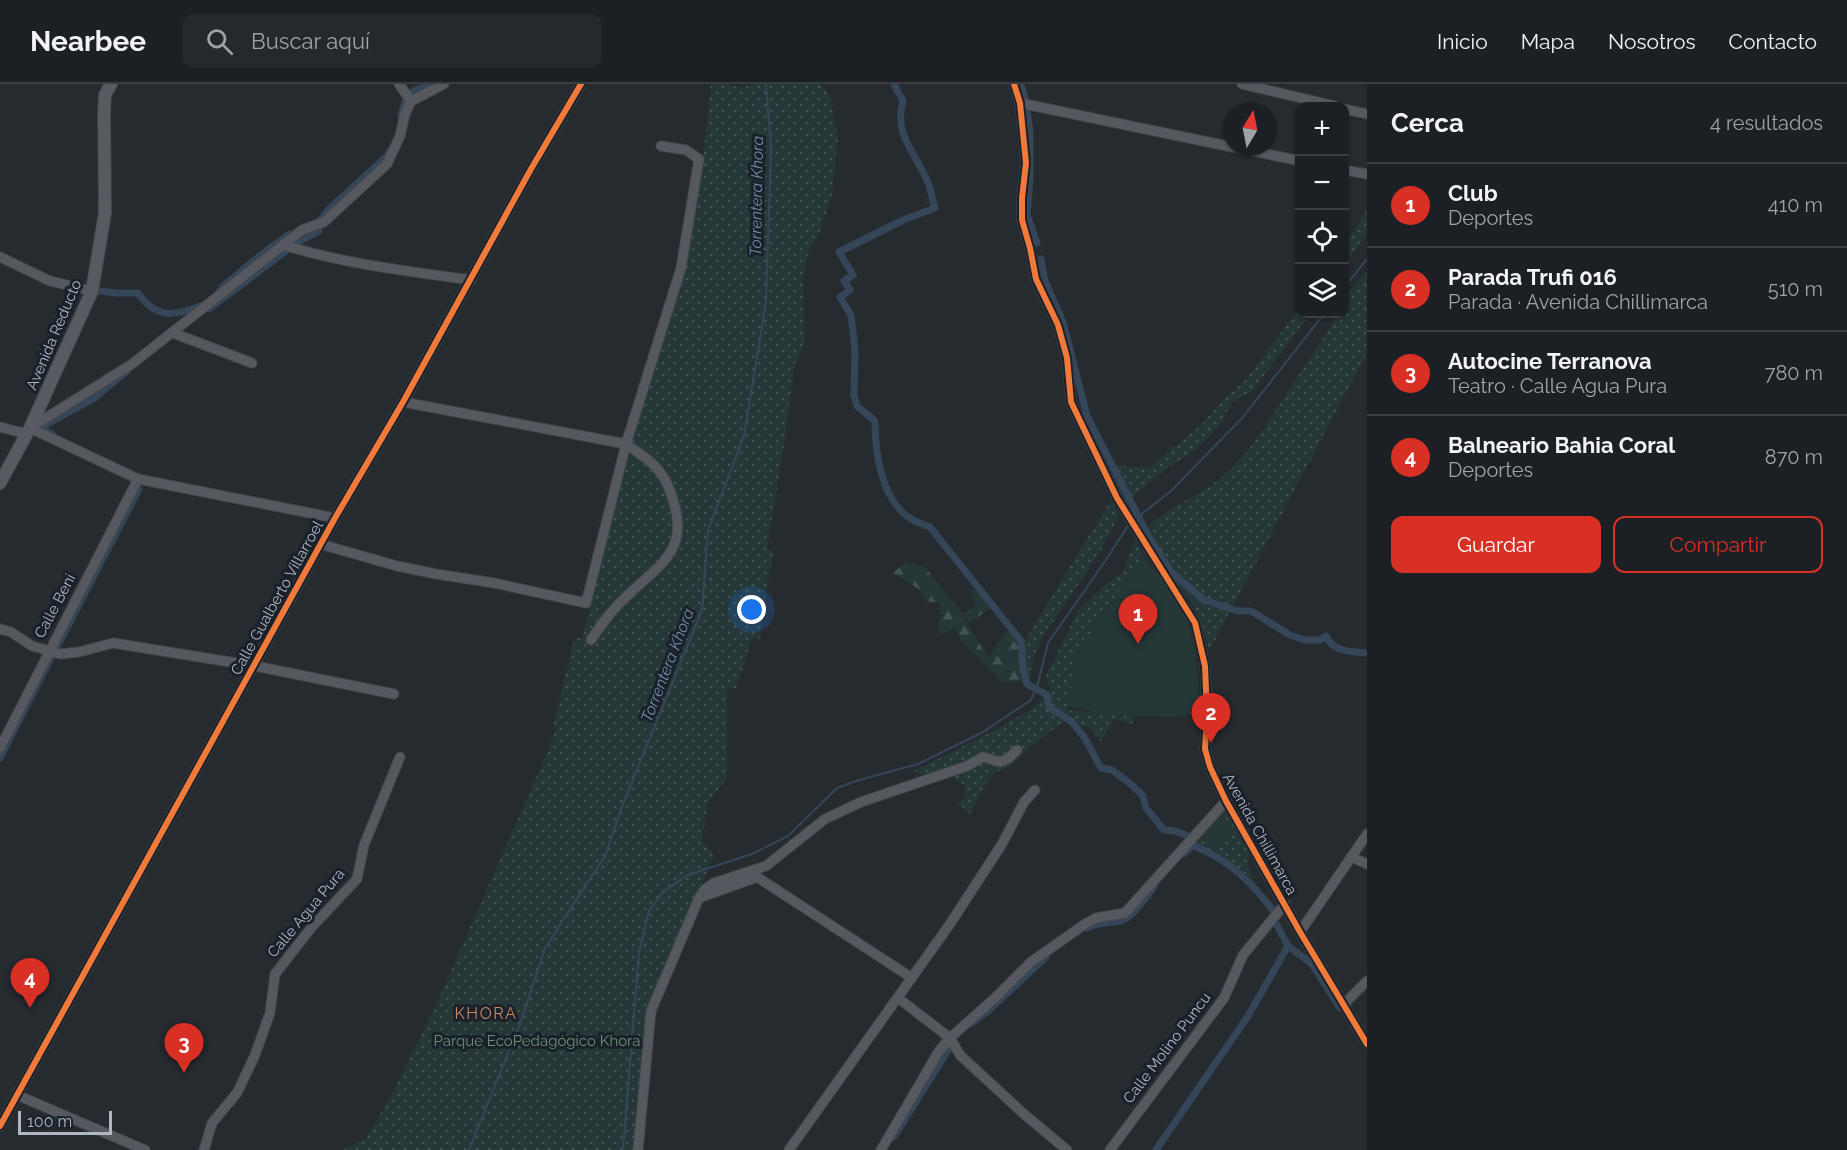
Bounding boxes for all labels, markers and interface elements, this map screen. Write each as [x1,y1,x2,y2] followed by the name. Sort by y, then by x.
[182,14,602,68] search box
[30,25,146,58] text: Nearbee
[203,25,236,58] icon: search
[251,28,370,54] text: Buscar aquí
[1437,29,1488,54] text: Inicio
[1521,29,1575,54] text: Mapa
[1608,29,1696,54] text: Nosotros
[1729,29,1817,54] text: Contacto
[1223,102,1277,156] north arrow
[1295,102,1349,318] map controls
[1295,102,1349,156] button: +
[1391,108,1464,138] text: Cerca
[1710,111,1823,135] text: 4 resultados
[746,135,767,256] water label: Torrentera Khora
[1295,156,1349,210] button: −
[1448,180,1498,206] text: Club
[1406,193,1415,217] text: 1
[1768,193,1823,217] text: 410 m
[1448,206,1533,230] text: Deportes
[1295,210,1349,264] button: locate
[1295,264,1349,318] button: layers
[1448,264,1617,290] text: Parada Trufi 016
[23,277,85,393] street label: Avenida Reducto
[1405,277,1416,301] text: 2
[1768,277,1823,301] text: 510 m
[1448,290,1708,314] text: Parada · Avenida Chillimarca
[1448,348,1652,374] text: Autocine Terranova
[1405,361,1416,385] text: 3
[1765,361,1823,385] text: 780 m
[1448,374,1667,398] text: Teatro · Calle Agua Pura
[1448,432,1675,458] text: Balneario Bahia Coral
[1405,445,1416,469] text: 4
[1765,445,1823,469] text: 870 m
[1448,458,1533,482] text: Deportes
[1391,516,1601,573] button: Guardar
[1613,516,1823,573] button: Compartir
[227,517,327,678] street label: Calle Gualberto Villarroel
[31,571,79,641] street label: Calle Beni
[1118,594,1158,644] pin: 1
[737,595,766,624] your location
[637,605,698,725] water label: Torrentera Khora
[1192,694,1230,743] pin: 2
[1219,770,1301,898] street label: Avenida Chillimarca
[264,865,348,961] street label: Calle Agua Pura
[10,958,50,1008] pin: 4
[1119,989,1215,1107] street label: Calle Molino Puncu
[455,1004,517,1023] district label: KHORA
[164,1024,204,1073] pin: 3
[434,1032,641,1050] park label: Parque EcoPedagógico Khora
[18,1108,112,1136] scale bar
[27,1112,72,1131] text: 100 m

